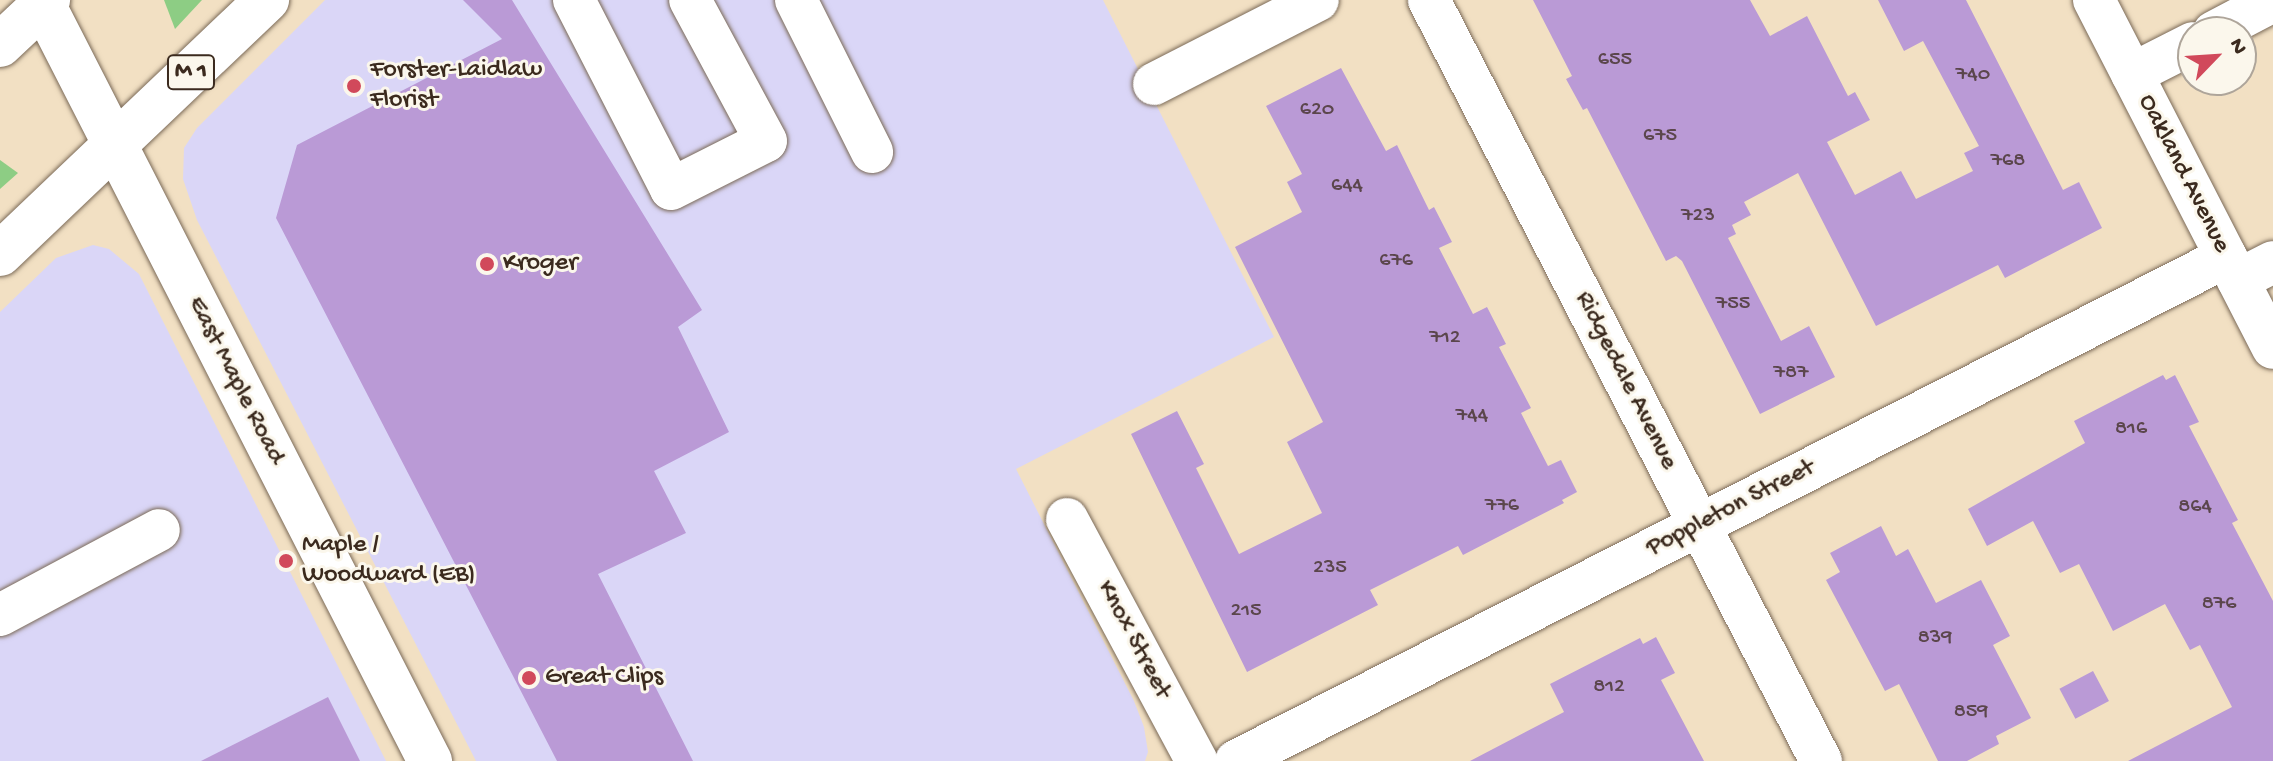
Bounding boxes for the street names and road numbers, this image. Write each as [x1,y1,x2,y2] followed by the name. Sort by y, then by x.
[165,52,217,92] road number: M 1
[2130,90,2236,258] street label: Oakland Avenue
[1567,287,1683,475] street label: Ridgedale Avenue
[179,292,291,470] street label: East Maple Road
[1642,453,1820,565] street label: Poppleton Street
[1089,576,1177,704] street label: Knox Street

